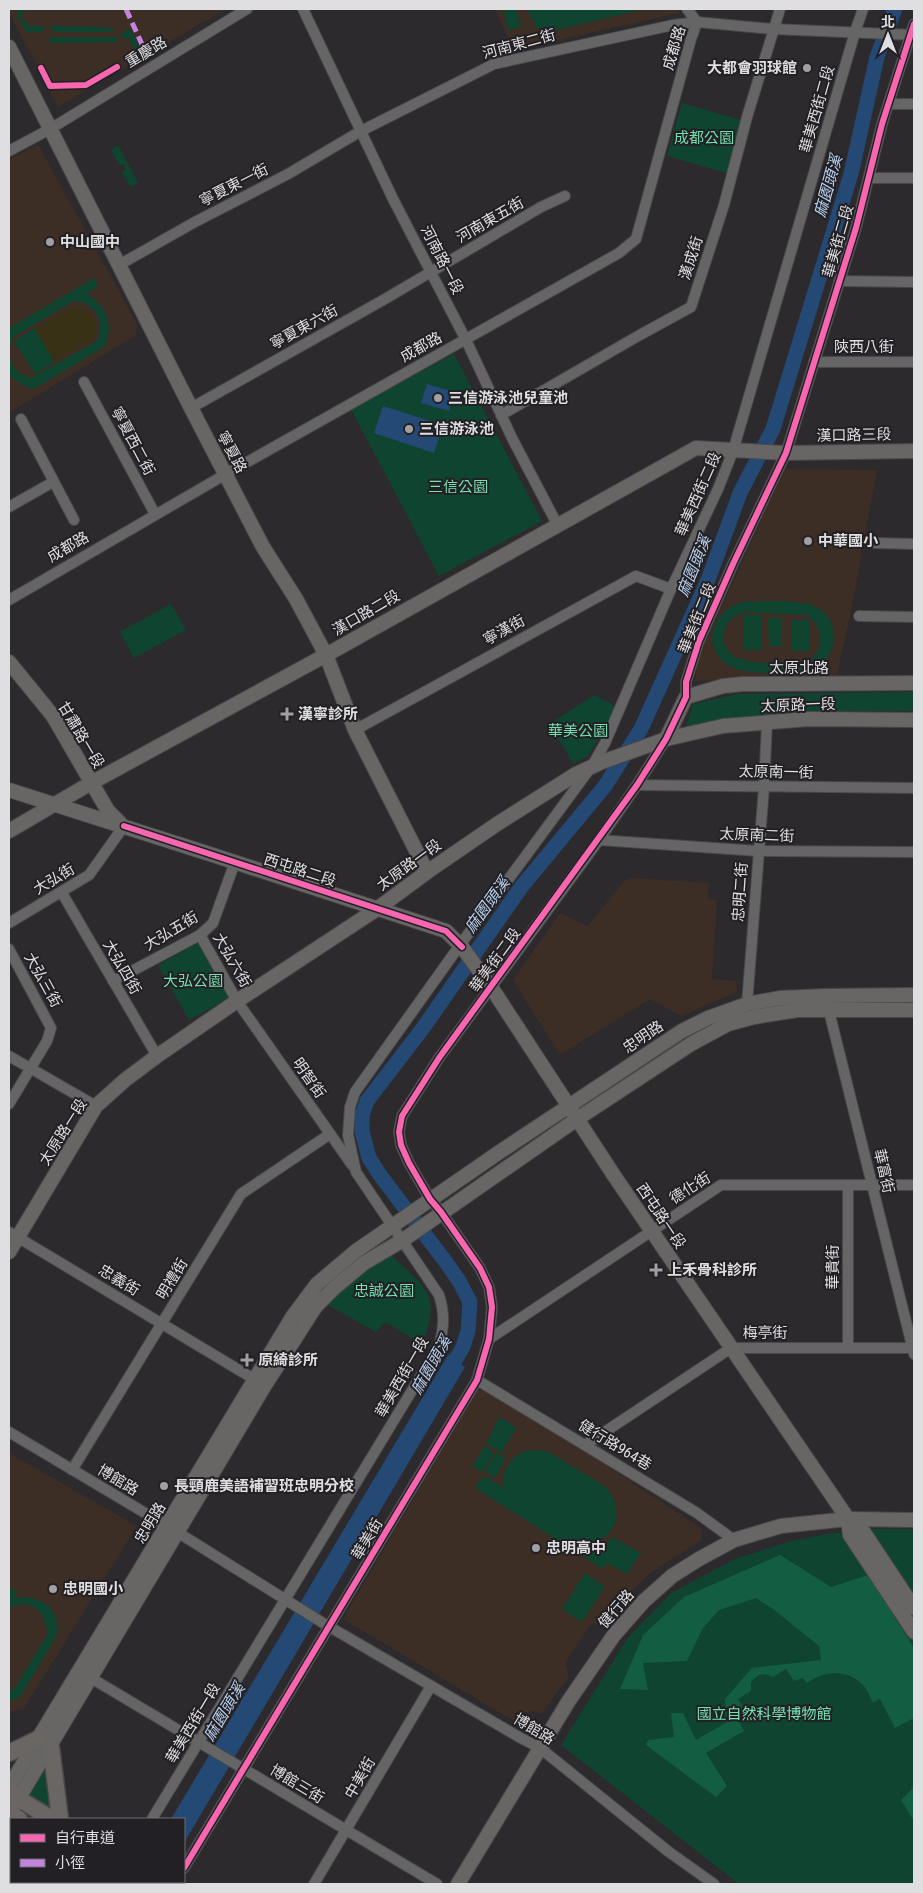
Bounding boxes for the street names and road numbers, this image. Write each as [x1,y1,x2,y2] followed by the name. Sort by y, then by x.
[659,24,689,72] street label: 成都路
[480,26,558,62] street label: 河南東二街
[122,33,170,71] street label: 重慶路
[796,63,838,155] street label: 華美西街二段
[196,160,272,210] street label: 寧夏東一街
[453,193,527,247] street label: 河南東五街
[819,202,857,280] street label: 華美街二段
[417,222,467,298] street label: 河南路一段
[675,234,707,282] street label: 漢成街
[267,301,341,353] street label: 寧夏東六街
[397,328,445,366] street label: 成都路
[834,338,894,356] street label: 陝西八街
[107,404,159,478] street label: 寧夏西二街
[816,425,892,445] street label: 漢口路三段
[213,428,251,476] street label: 寧夏路
[671,449,725,539] street label: 華美西街二段
[44,528,92,566] street label: 成都路
[675,580,719,656] street label: 華美街二段
[329,586,403,640] street label: 漢口路二段
[480,611,528,649] street label: 寧漢街
[769,659,829,677] street label: 太原北路
[760,695,836,715] street label: 太原路一段
[54,698,108,772] street label: 甘肅路一段
[738,762,814,782] street label: 太原南一街
[719,825,795,845] street label: 太原南二街
[373,836,445,894] street label: 太原路一段
[262,850,338,890] street label: 西屯路二段
[30,860,78,898] street label: 大弘街
[729,861,751,923] street label: 忠明二街
[141,908,201,954] street label: 大弘五街
[466,924,524,996] street label: 華美街二段
[209,930,255,990] street label: 大弘六街
[99,937,145,997] street label: 大弘四街
[21,949,65,1011] street label: 大弘三街
[619,1017,667,1057] street label: 忠明路
[289,1054,329,1102] street label: 明智街
[35,1095,91,1169] street label: 太原路一段
[870,1147,898,1195] street label: 華富街
[666,1168,714,1208] street label: 德化街
[633,1180,689,1252] street label: 西屯路一段
[824,1244,842,1290] street label: 華貴街
[153,1255,191,1303] street label: 明禮街
[95,1261,143,1299] street label: 忠義街
[742,1324,788,1342] street label: 梅亭街
[372,1334,432,1420] street label: 華美西街一段
[575,1416,655,1474] street label: 健行路964巷
[94,1461,142,1499] street label: 博館路
[131,1499,169,1547] street label: 忠明路
[348,1515,386,1563] street label: 華美街
[594,1586,638,1632] street label: 健行路
[162,1680,224,1766] street label: 華美西街一段
[510,1710,558,1748] street label: 博館路
[341,1754,379,1802] street label: 中美街
[267,1761,327,1807] street label: 博館三街

